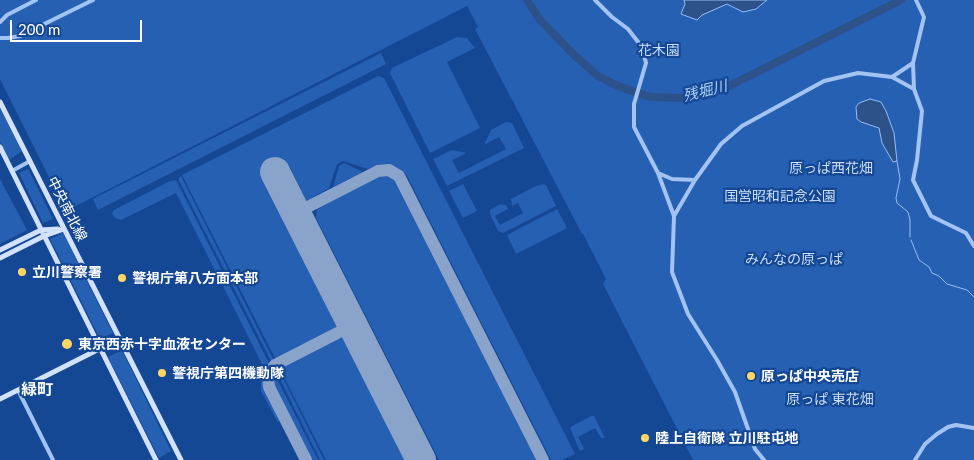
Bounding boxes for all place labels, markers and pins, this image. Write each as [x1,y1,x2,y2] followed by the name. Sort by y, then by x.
[32,264,102,280] place label: 立川警察署
[16,266,28,278] marker: 立川警察署
[132,270,258,286] place label: 警視庁第八方面本部
[116,272,128,284] marker: 警視庁第八方面本部
[78,336,246,352] place label: 東京西赤十字血液センター
[60,337,74,351] marker: 東京西赤十字血液センター
[172,365,284,381] place label: 警視庁第四機動隊
[156,367,168,379] marker: 警視庁第四機動隊
[761,368,859,384] place label: 原っぱ中央売店
[745,370,757,382] marker: 原っぱ中央売店
[655,430,798,446] place label: 陸上自衛隊 立川駐屯地
[639,432,651,444] marker: 陸上自衛隊 立川駐屯地

